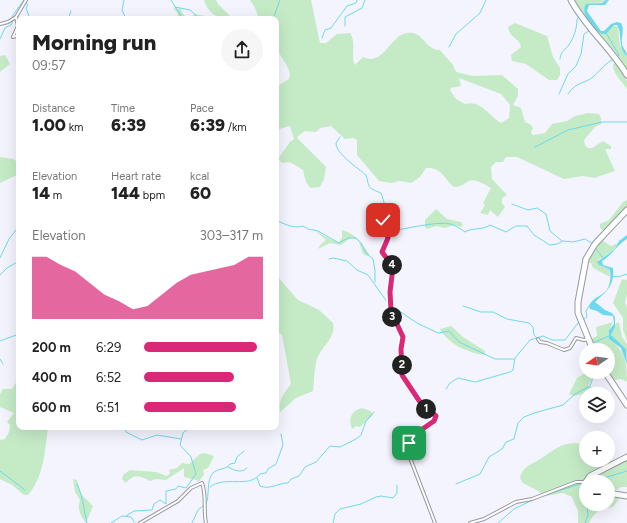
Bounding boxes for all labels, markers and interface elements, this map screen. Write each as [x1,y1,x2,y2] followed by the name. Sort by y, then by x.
[32,29,156,56] text: Morning run
[221,29,263,71] button: share
[32,58,65,73] text: 09:57
[32,102,75,115] text: Distance
[111,102,135,115] text: Time
[190,102,214,115] text: Pace
[32,115,66,135] text: 1.00
[111,115,146,135] text: 6:39
[190,115,225,135] text: 6:39
[66,121,83,134] text: km
[225,121,247,134] text: /km
[32,170,77,183] text: Elevation
[111,170,161,183] text: Heart rate
[190,170,209,183] text: kcal
[32,183,50,203] text: 14
[111,183,140,203] text: 144
[190,183,211,203] text: 60
[50,189,62,202] text: m
[140,189,165,202] text: bpm
[366,203,400,237] pin
[372,209,394,231] icon: check
[32,228,85,243] text: Elevation
[200,228,263,243] text: 303–317 m
[382,255,402,275] pin: 4
[389,258,395,271] text: 4
[382,307,402,327] pin: 3
[389,310,395,323] text: 3
[32,340,71,355] text: 200 m
[96,340,121,355] text: 6:29
[579,343,615,379] north arrow
[579,343,615,511] map controls
[392,355,412,375] pin: 2
[399,358,405,371] text: 2
[32,370,72,385] text: 400 m
[96,370,121,385] text: 6:52
[579,387,615,423] button: layers
[416,399,436,419] pin: 1
[32,400,71,415] text: 600 m
[96,400,120,415] text: 6:51
[424,402,428,415] text: 1
[392,426,426,460] pin
[579,431,615,467] button: +
[398,432,420,454] icon: arrive
[579,475,615,511] button: −

